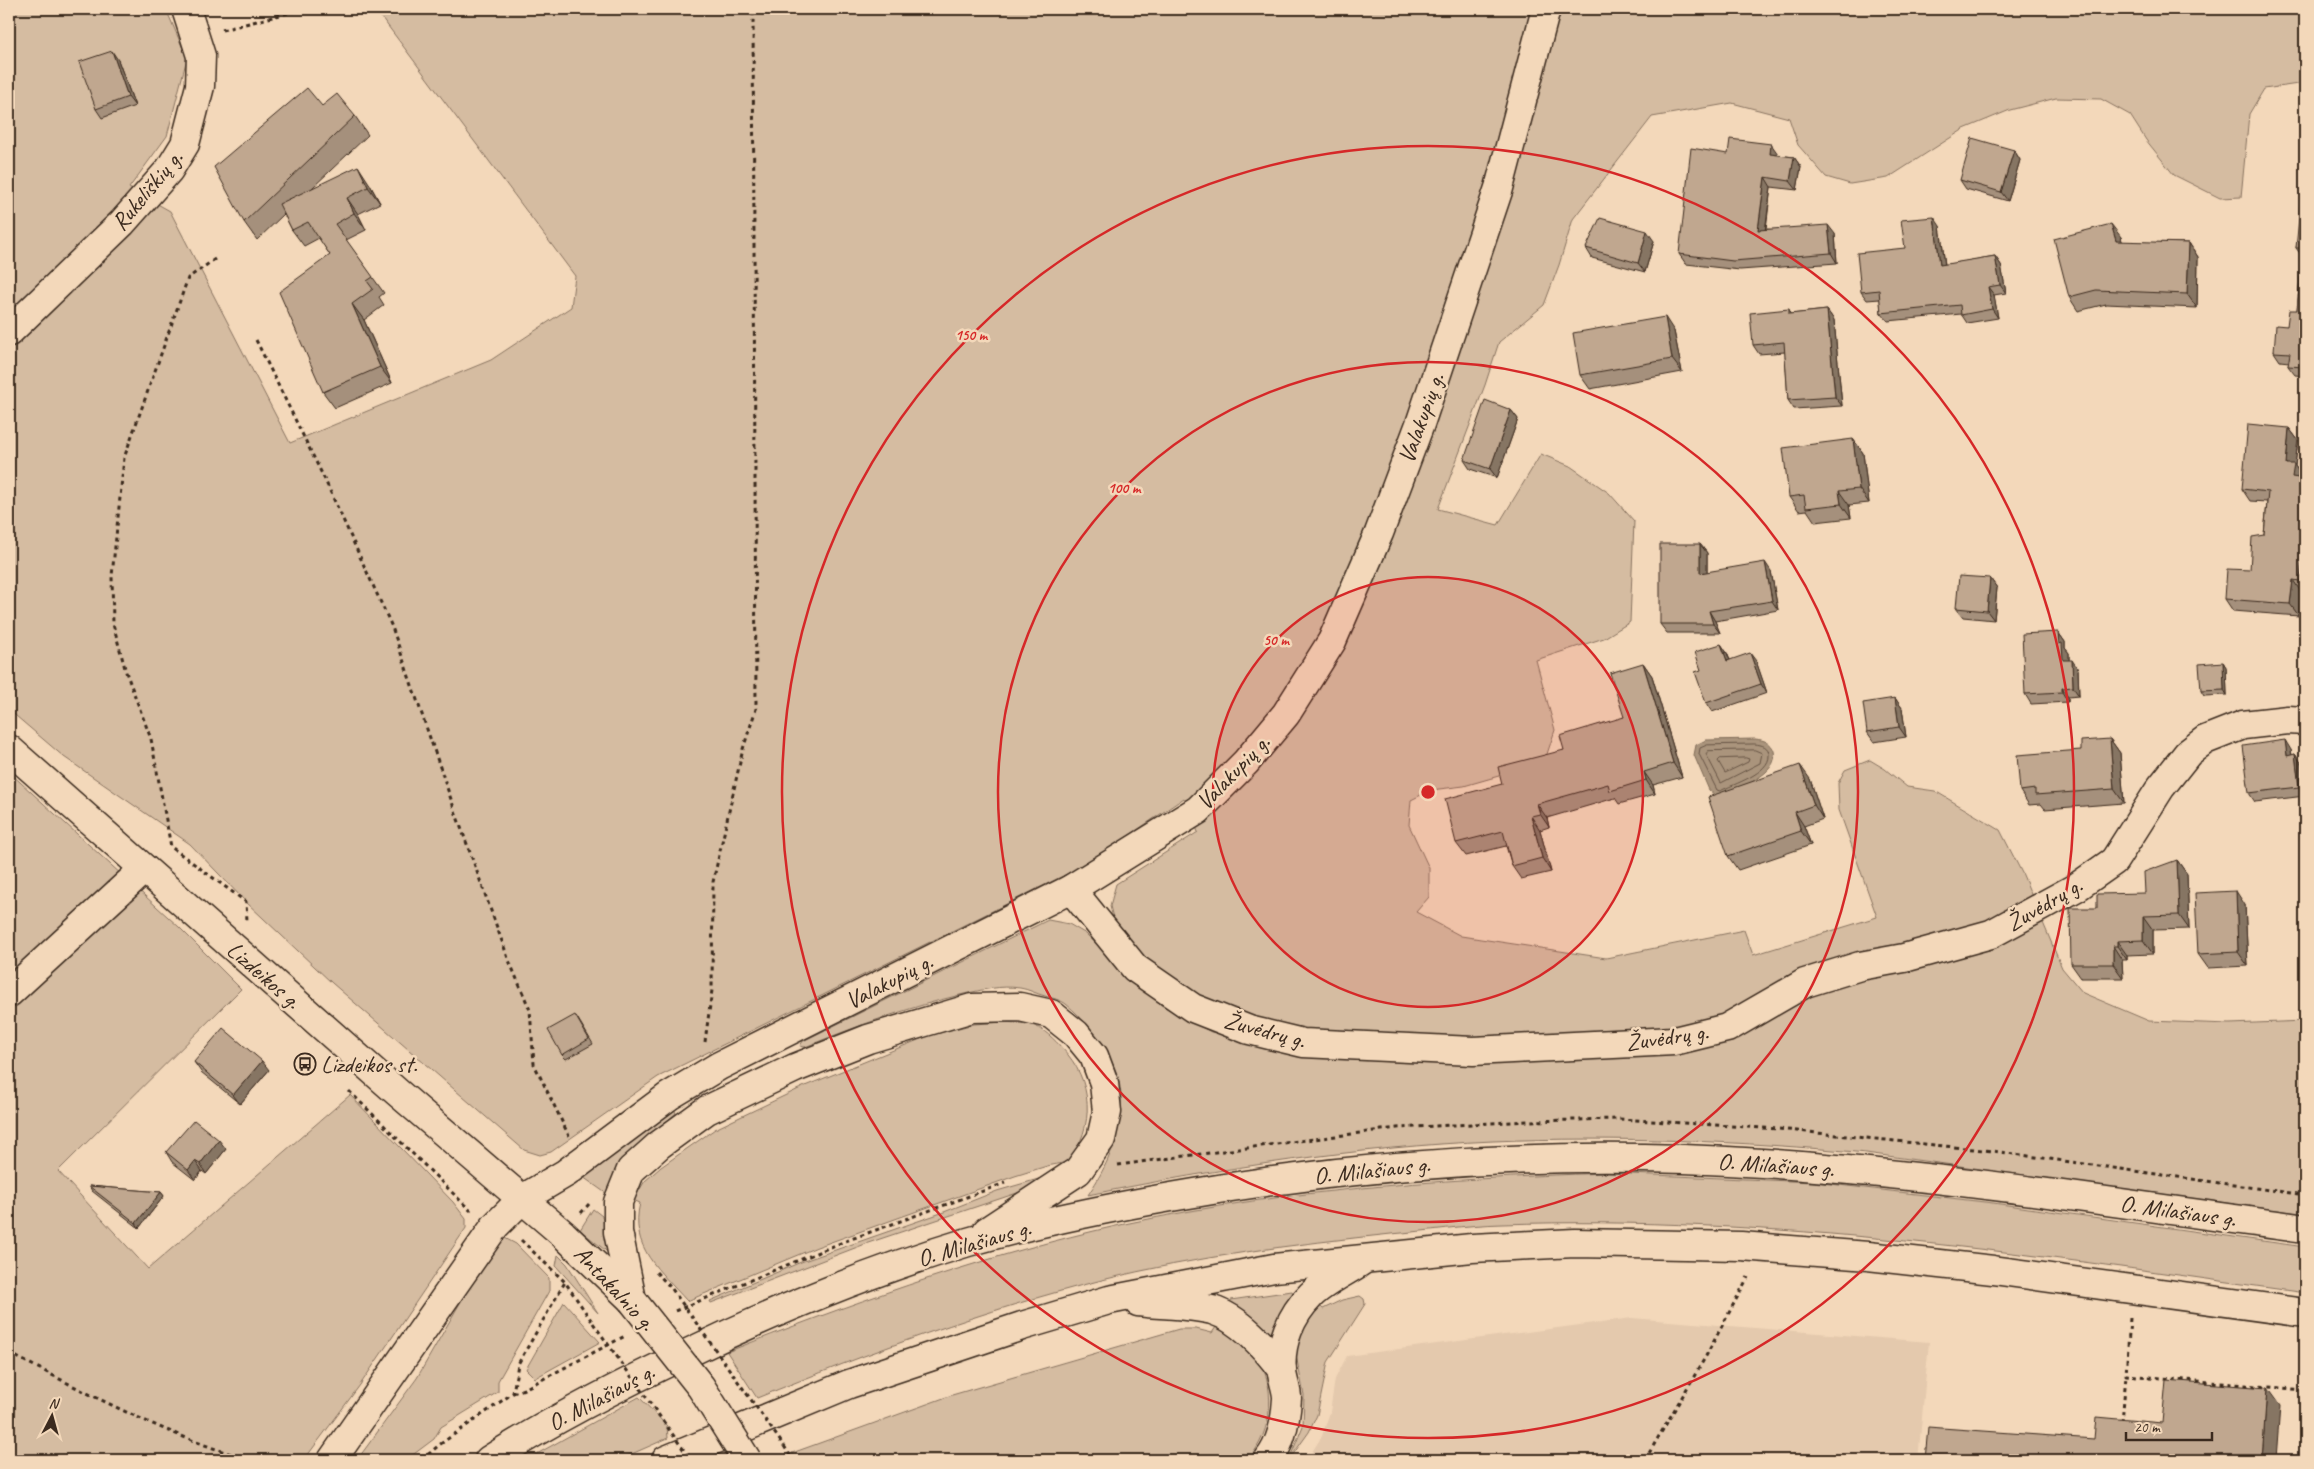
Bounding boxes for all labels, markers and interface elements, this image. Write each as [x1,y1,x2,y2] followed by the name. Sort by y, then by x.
[105,143,190,236] street label: Rukeliškių g.
[955,326,989,345] text: 150 m
[1391,369,1451,467] street label: Valakupių g.
[1108,479,1142,498] text: 100 m
[1263,631,1290,650] text: 50 m
[1190,728,1277,816] street label: Valakupių g.
[1419,783,1437,801] centre of rings
[2000,870,2088,938] street label: Žuvėdrų g.
[221,935,308,1016] street label: Lizdeikos g.
[840,946,938,1016] street label: Valakupių g.
[1221,1005,1309,1055] street label: Žuvėdrų g.
[1624,1016,1711,1058] street label: Žuvėdrų g.
[321,1049,418,1079] place label: Lizdeikos st.
[293,1052,317,1076] bus stop icon: Lizdeikos st.
[1717,1146,1835,1184] street label: O. Milašiaus g.
[1312,1149,1432,1191] street label: O. Milašiaus g.
[2118,1188,2238,1234] street label: O. Milašiaus g.
[914,1212,1034,1273] street label: O. Milašiaus g.
[568,1239,662,1337] street label: Antakalnio g.
[542,1356,660,1438] street label: O. Milašiaus g.
[28,1392,78,1442] north arrow
[48,1395,61,1413] text: N
[2126,1409,2213,1441] scale bar
[2134,1418,2161,1437] text: 20 m

